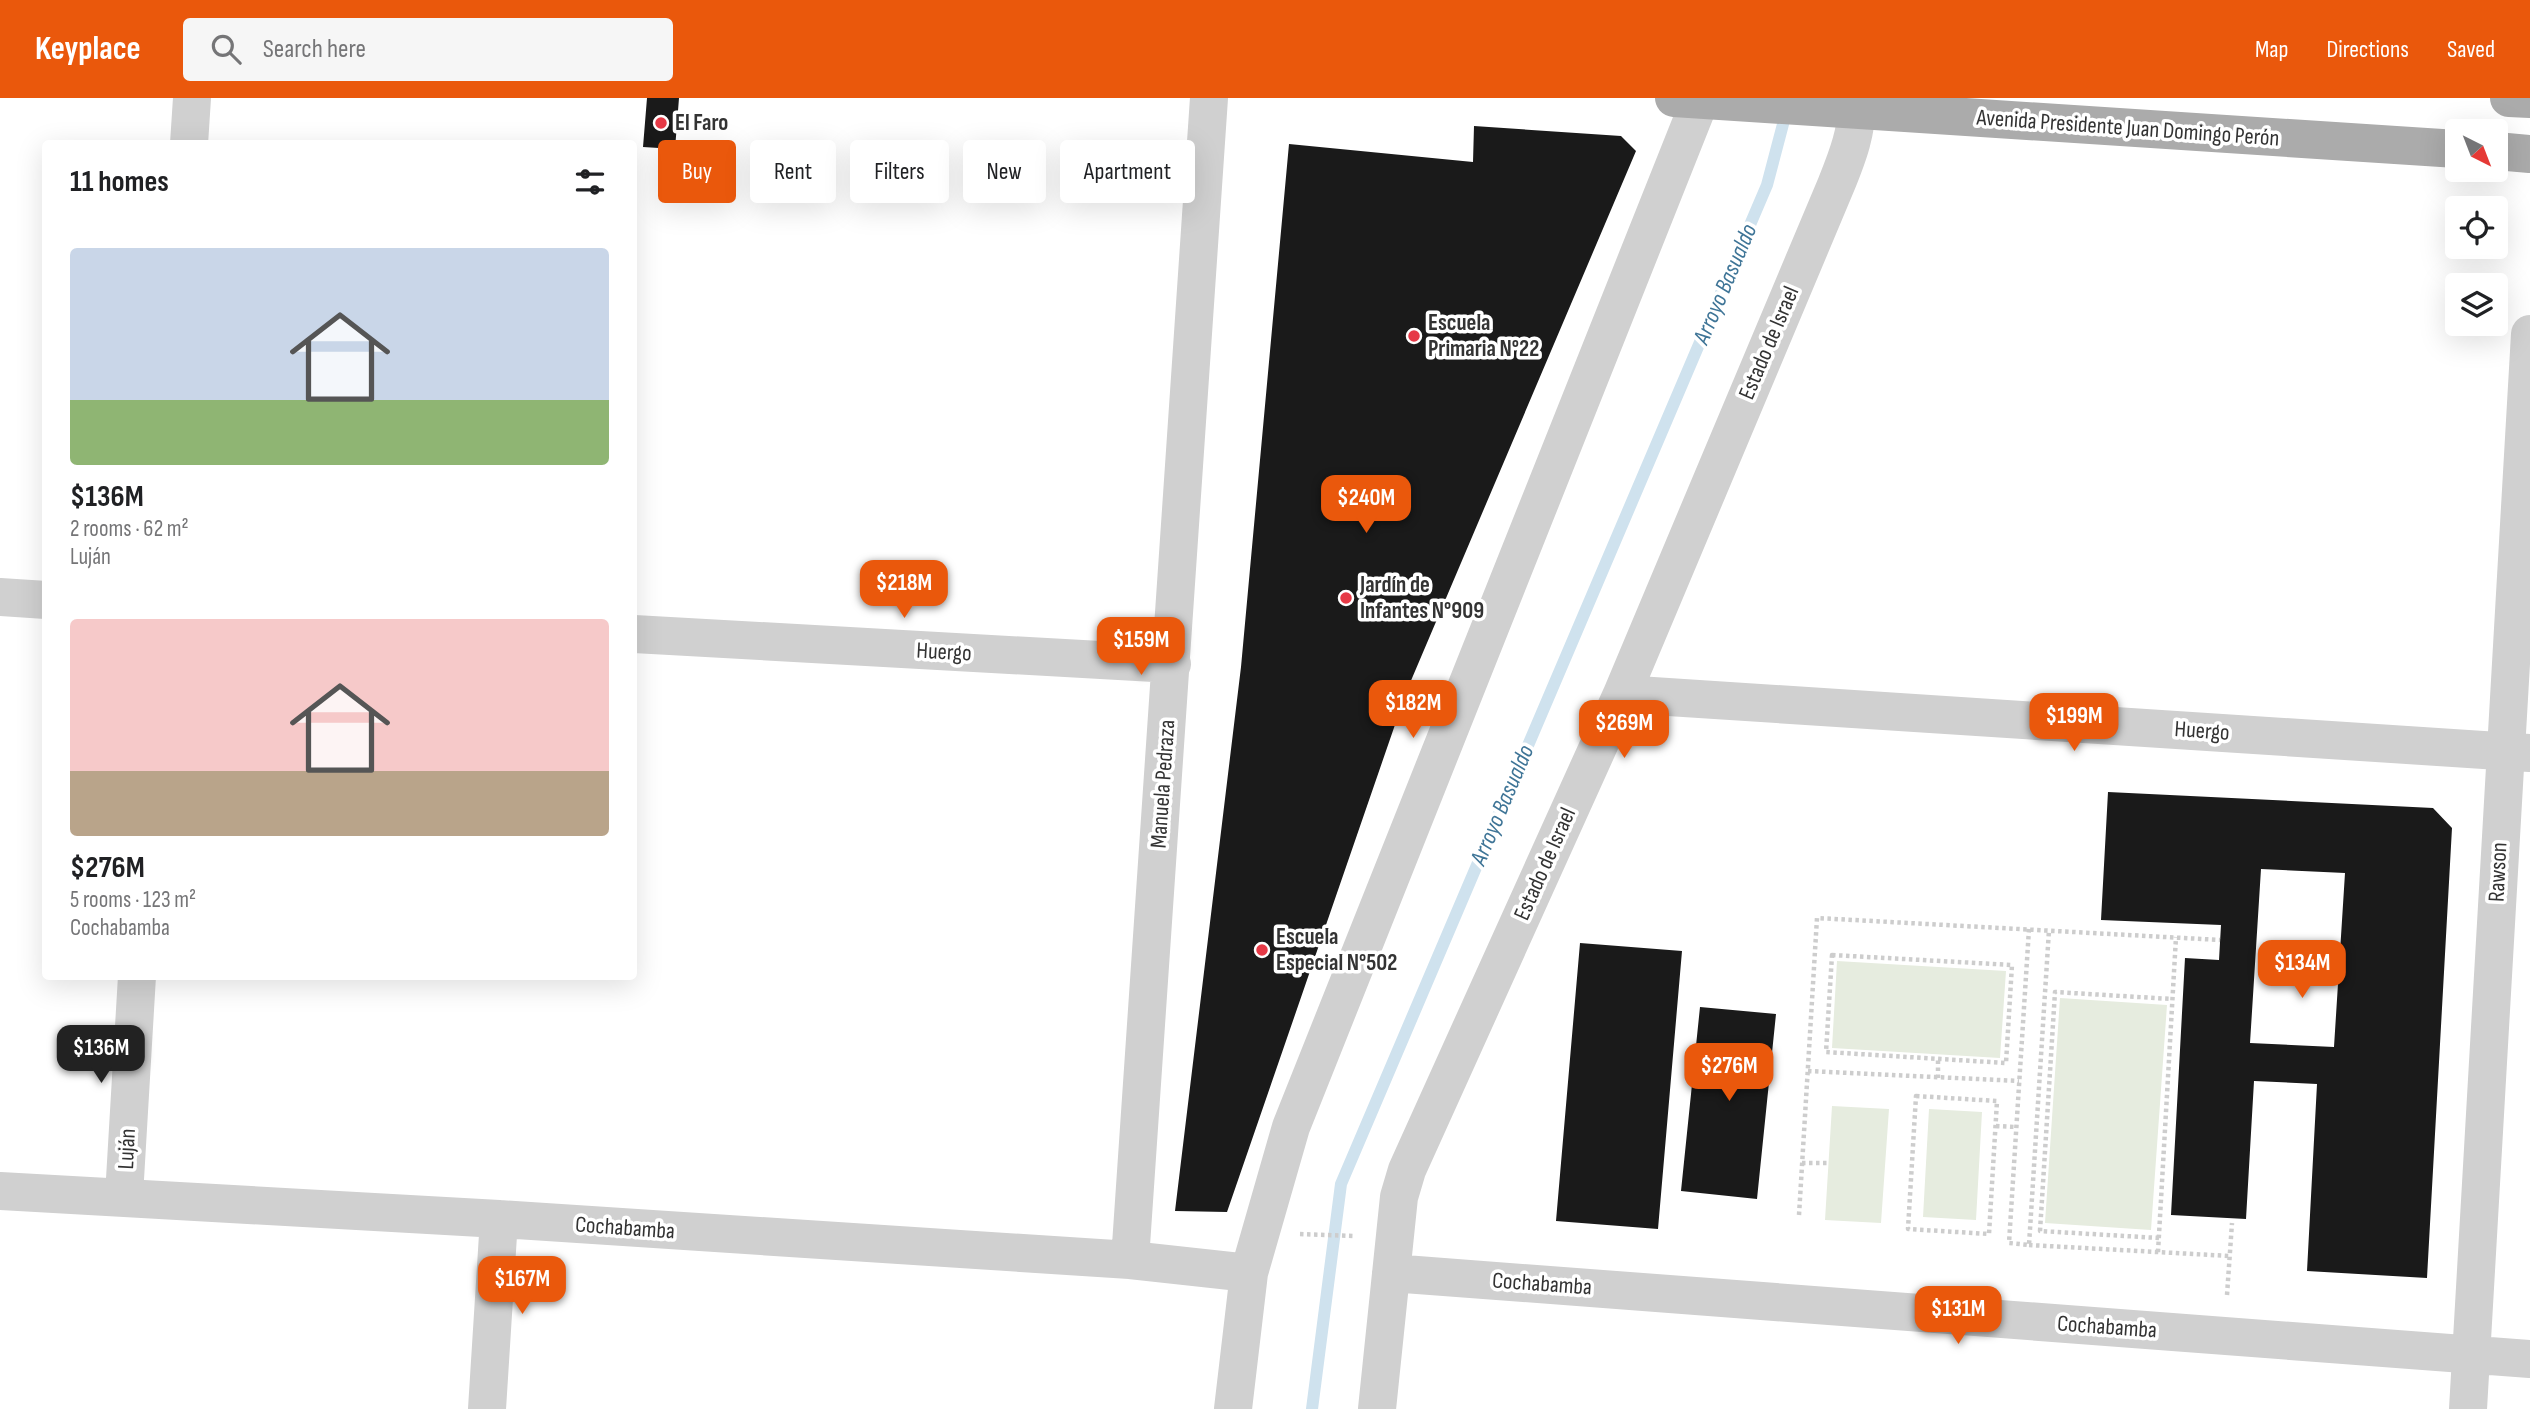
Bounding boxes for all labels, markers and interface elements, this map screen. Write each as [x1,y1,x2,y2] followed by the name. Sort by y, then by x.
[183,18,673,81] search box
[35,29,141,69] text: Keyplace
[207,30,245,68] icon: search
[263,34,366,65] text: Search here
[2255,35,2288,64] text: Map
[2326,35,2409,64] text: Directions
[2447,35,2495,64] text: Saved
[1975,103,2280,153] street label: Avenida Presidente Juan Domingo Perón
[675,109,728,137] place label: El Faro
[653,115,669,131] marker: El Faro
[2445,119,2508,182] north arrow
[2445,119,2508,336] map controls
[658,140,736,203] chip: Buy
[750,140,836,203] chip: Rent
[850,140,949,203] chip: Filters
[963,140,1046,203] chip: New
[1060,140,1195,203] chip: Apartment
[571,163,609,201] icon: filters
[70,164,169,200] text: 11 homes
[2445,196,2508,259] button: locate
[1686,219,1763,349] water label: Arroyo Basualdo
[2445,273,2508,336] button: layers
[1733,282,1805,404] street label: Estado de Israel
[277,294,403,420] icon: home
[1428,309,1539,363] place label: Escuela Primaria N°22
[1406,328,1422,344] marker: Escuela Primaria N°22
[1317,476,1415,535] pin: $240M
[70,479,144,515] text: $136M
[1337,484,1395,512] text: $240M
[70,515,189,543] text: 2 rooms · 62 m²
[70,543,111,571] text: Luján
[855,560,953,620] pin: $218M
[876,569,932,597] text: $218M
[1359,571,1484,625] place label: Jardín de Infantes N°909
[1338,590,1354,606] marker: Jardín de Infantes N°909
[1092,618,1190,677] pin: $159M
[1113,626,1169,654] text: $159M
[916,637,972,667] street label: Huergo
[277,665,403,791] icon: home
[1364,680,1462,740] pin: $182M
[1385,689,1441,717] text: $182M
[2025,694,2123,753] pin: $199M
[1575,700,1673,760] pin: $269M
[2045,702,2103,730] text: $199M
[1595,709,1653,737] text: $269M
[2174,715,2230,747] street label: Huergo
[1145,719,1181,849] street label: Manuela Pedraza
[1463,740,1540,870] water label: Arroyo Basualdo
[1508,803,1582,925] street label: Estado de Israel
[2482,841,2514,903] street label: Rawson
[70,850,145,886] text: $276M
[70,886,196,914] text: 5 rooms · 123 m²
[70,914,170,942] text: Cochabamba
[1276,923,1397,977] place label: Escuela Especial N°502
[2253,940,2351,1000] pin: $134M
[1254,942,1270,958] marker: Escuela Especial N°502
[2274,949,2330,977] text: $134M
[52,1026,150,1085] pin: $136M
[73,1034,129,1062] text: $136M
[1680,1044,1778,1103] pin: $276M
[1700,1052,1758,1080] text: $276M
[112,1128,142,1170] street label: Luján
[574,1211,676,1245] street label: Cochabamba
[473,1256,571,1316] pin: $167M
[494,1265,550,1293] text: $167M
[1491,1267,1593,1301] street label: Cochabamba
[1909,1286,2007,1346] pin: $131M
[1931,1295,1985,1323] text: $131M
[2056,1310,2158,1344] street label: Cochabamba

